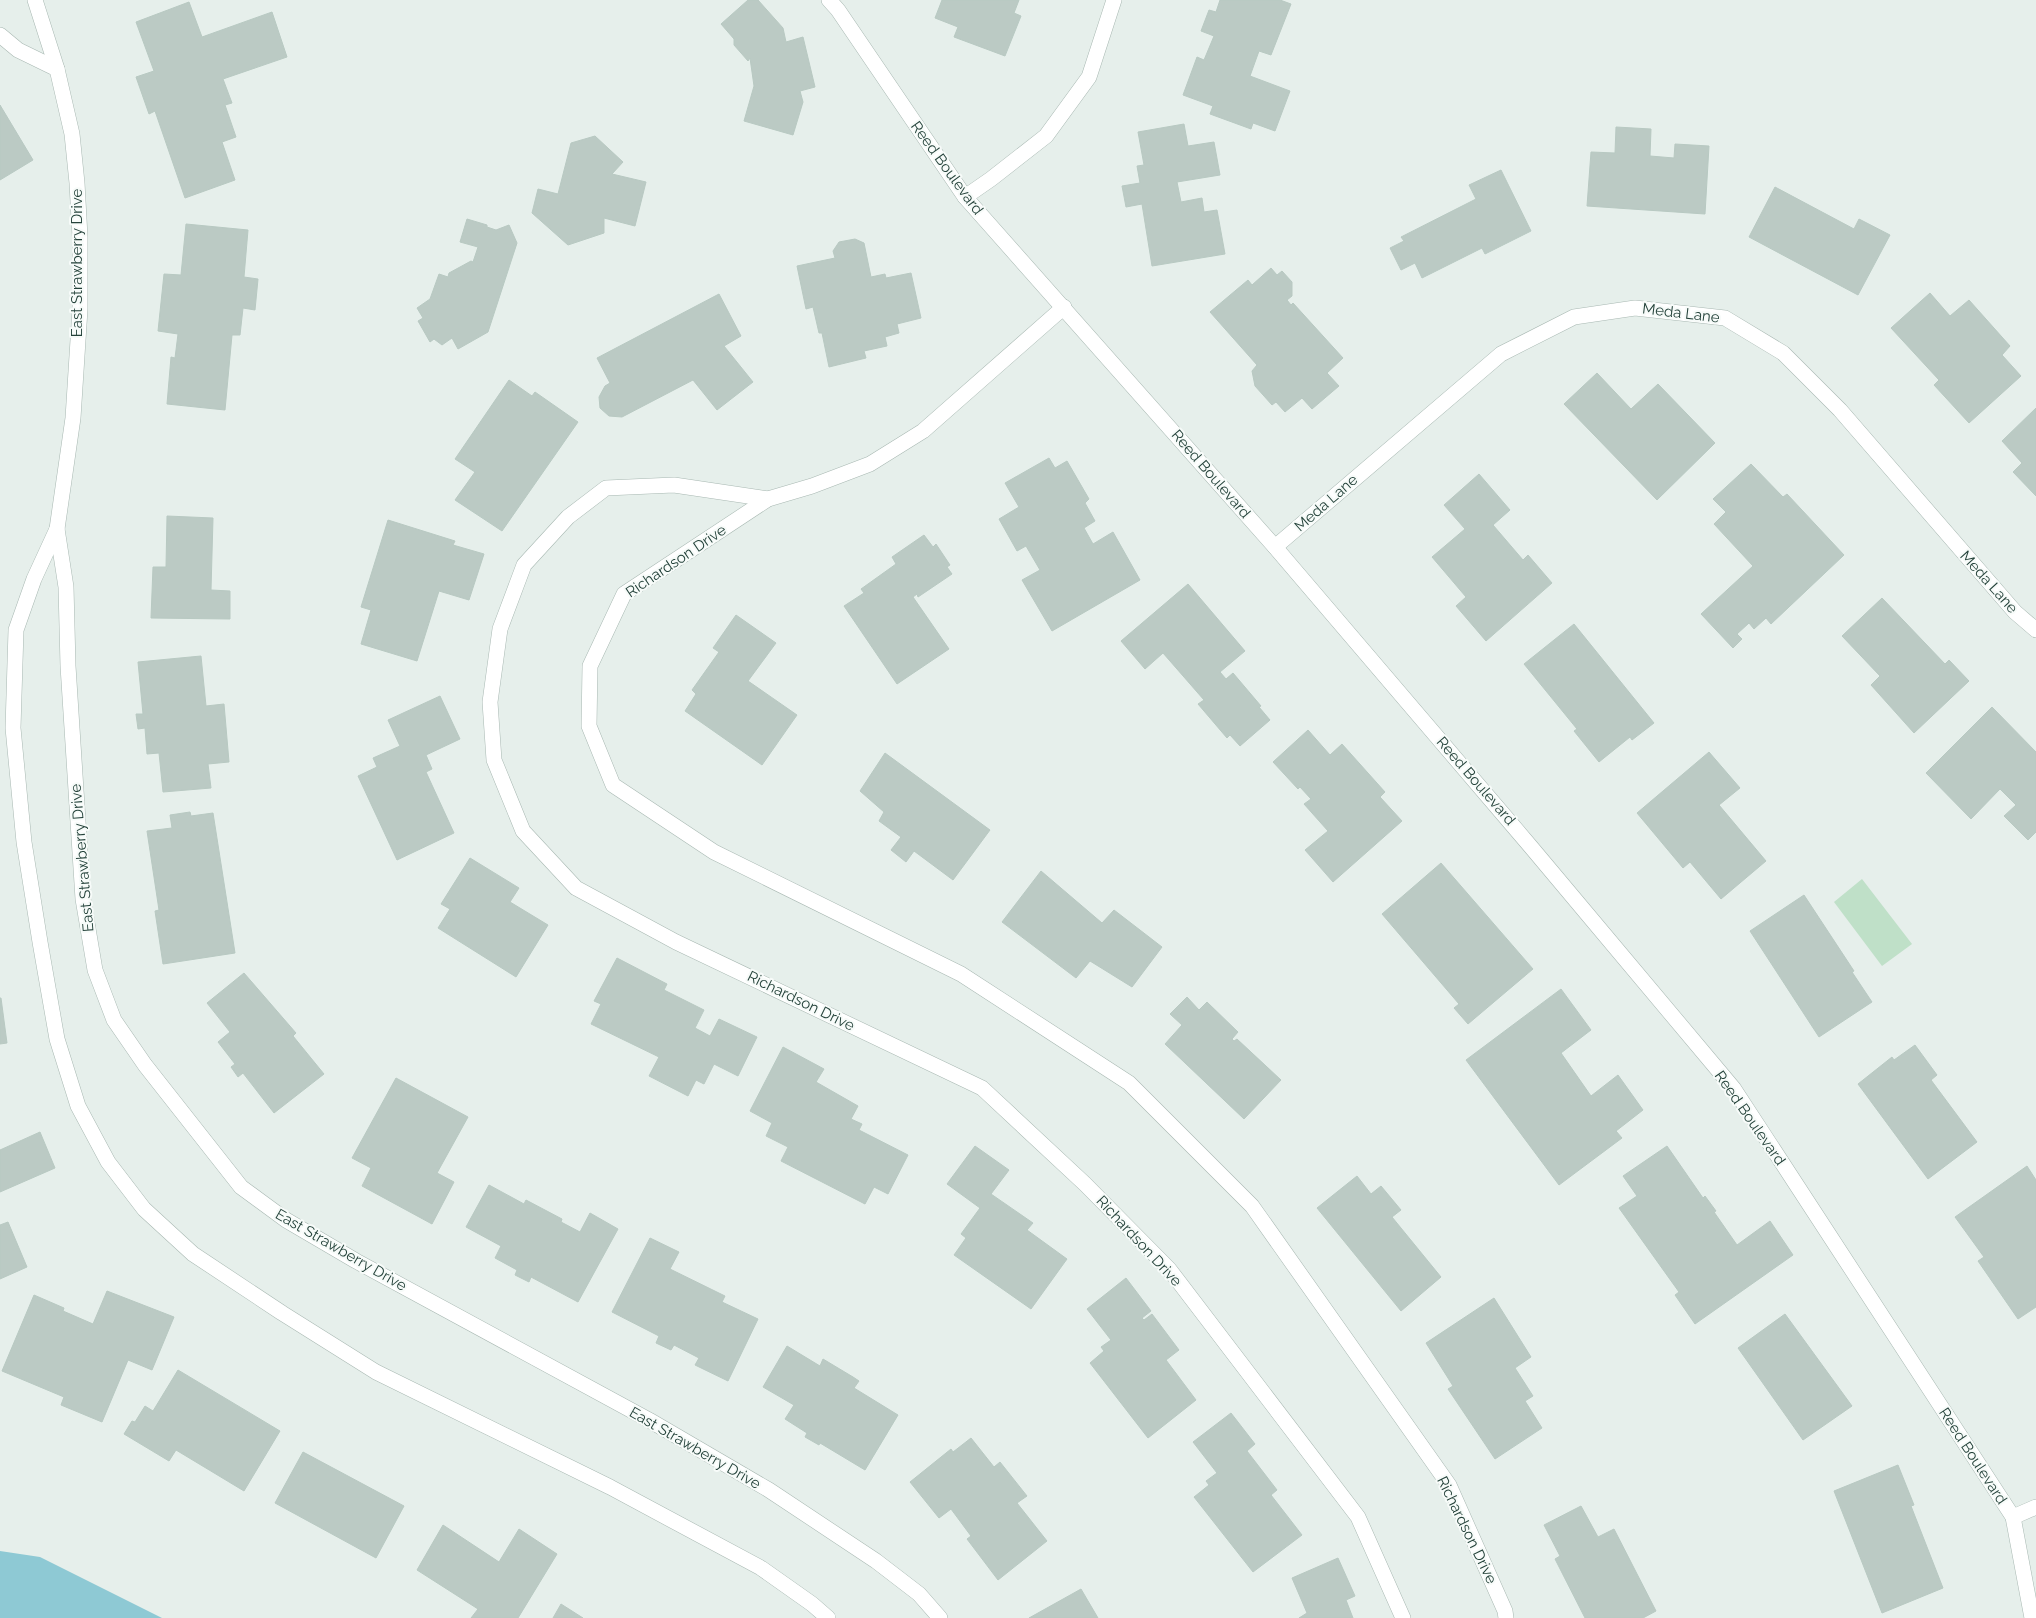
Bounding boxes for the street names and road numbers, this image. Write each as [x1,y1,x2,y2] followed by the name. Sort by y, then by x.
[907,118,987,218] street label: Reed Boulevard
[68,188,86,337] street label: East Strawberry Drive
[1641,299,1721,327] street label: Meda Lane
[1168,426,1254,522] street label: Reed Boulevard
[1291,471,1361,535] street label: Meda Lane
[622,521,730,601] street label: Richardson Drive
[1956,547,2022,617] street label: Meda Lane
[1433,733,1519,829] street label: Reed Boulevard
[67,783,97,933] street label: East Strawberry Drive
[744,967,858,1035] street label: Richardson Drive
[1711,1067,1789,1169] street label: Reed Boulevard
[1092,1192,1186,1290] street label: Richardson Drive
[272,1205,410,1295] street label: East Strawberry Drive
[626,1403,764,1493] street label: East Strawberry Drive
[1935,1404,2011,1508] street label: Reed Boulevard
[1433,1473,1501,1587] street label: Richardson Drive

